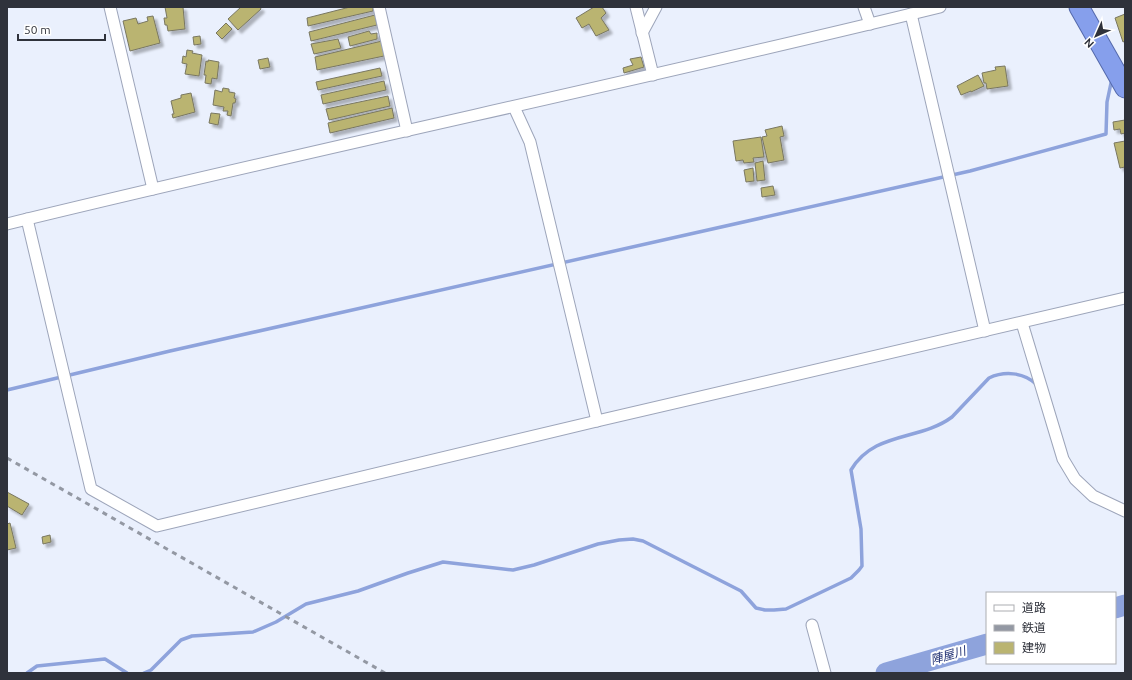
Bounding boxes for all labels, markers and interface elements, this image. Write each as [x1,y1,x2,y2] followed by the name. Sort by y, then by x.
[18,16,105,42] scale bar
[1076,16,1116,56] north arrow
[24,23,51,36] text: 50 m
[1082,36,1096,50] text: N
[986,592,1116,664] legend
[1022,601,1046,614] text: 道路
[1022,621,1046,634] text: 鉄道
[1022,641,1046,654] text: 建物
[929,643,969,666] water label: 陣屋川

